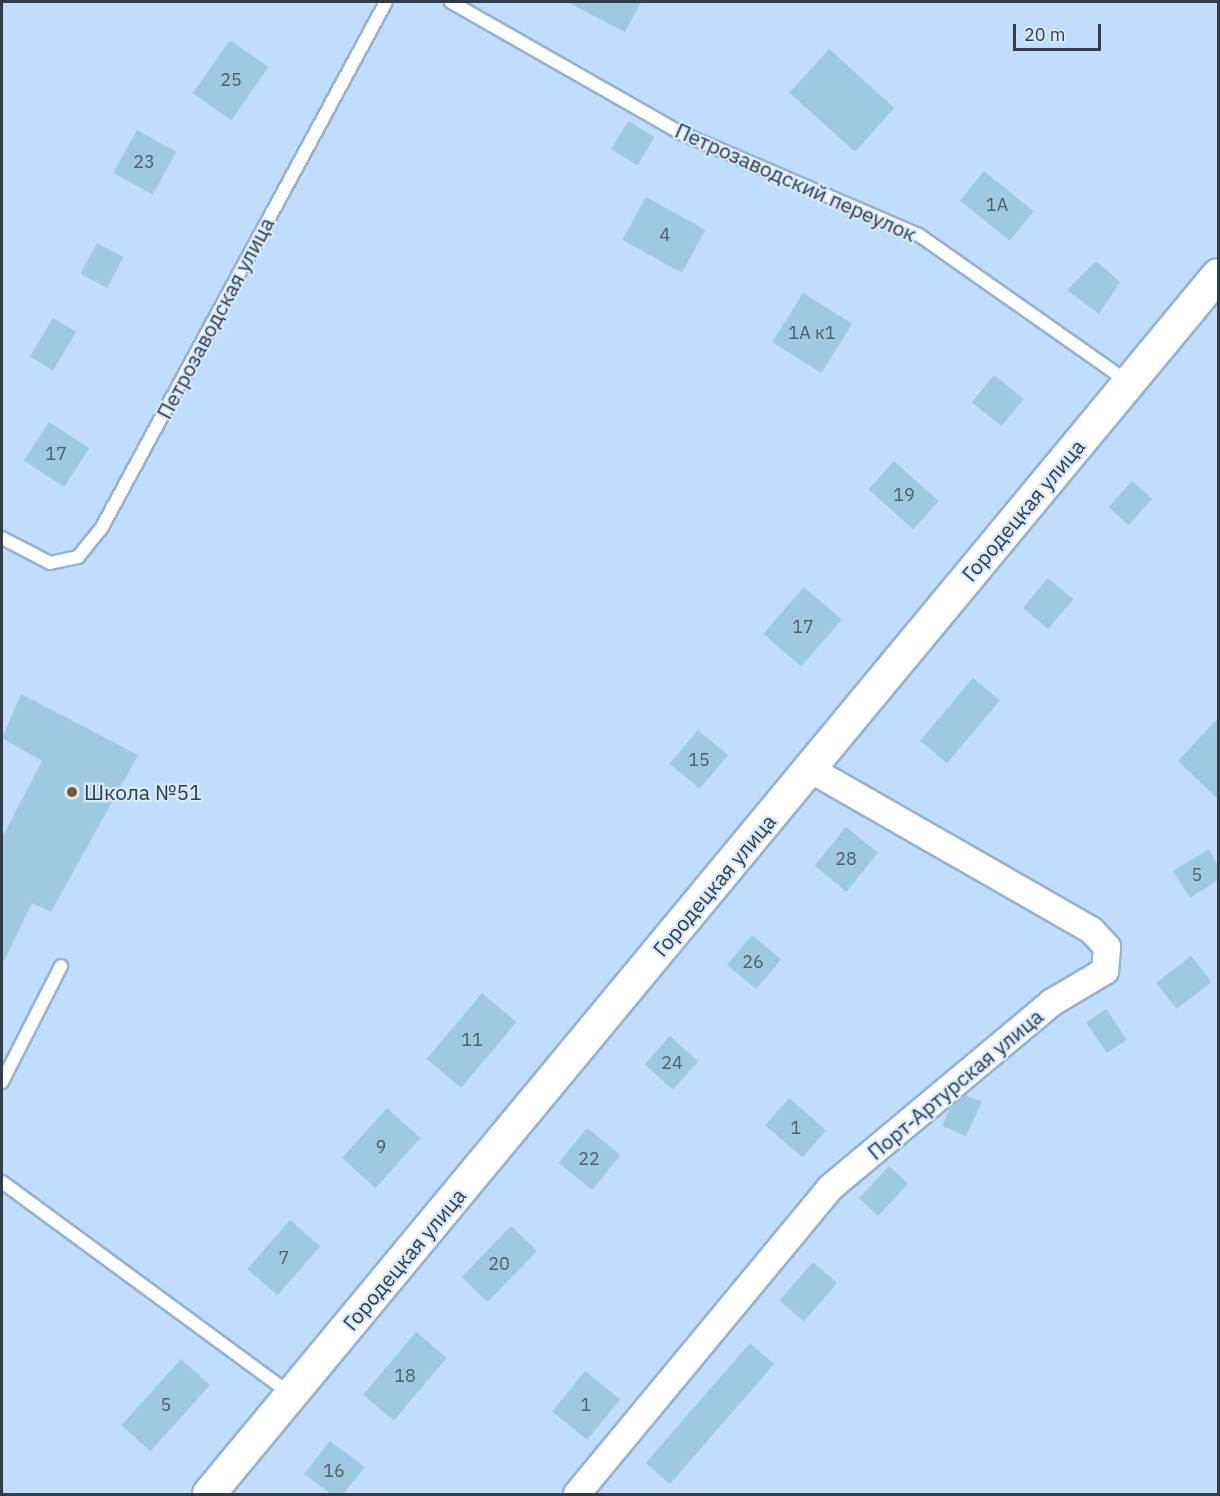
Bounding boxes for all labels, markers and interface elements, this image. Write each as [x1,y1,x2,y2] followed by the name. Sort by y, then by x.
[1016,12,1104,50] scale bar
[1024,23,1066,46] text: 20 m
[220,69,242,91] house number: 25
[671,117,921,247] street label: Петрозаводский переулок
[133,151,155,173] house number: 23
[986,194,1008,216] house number: 1А
[151,213,279,423] street label: Петрозаводская улица
[660,224,670,246] house number: 4
[788,322,836,344] house number: 1А к1
[956,434,1090,586] street label: Городецкая улица
[45,443,67,465] house number: 17
[893,484,915,506] house number: 19
[792,616,814,638] house number: 17
[688,749,710,771] house number: 15
[84,779,202,805] place label: Школа №51
[65,785,79,799] marker: Школа №51
[647,809,781,961] street label: Городецкая улица
[835,848,857,870] house number: 28
[1192,864,1202,886] house number: 5
[742,951,764,973] house number: 26
[862,1003,1048,1165] street label: Порт-Артурская улица
[461,1029,483,1051] house number: 11
[661,1052,683,1074] house number: 24
[791,1117,801,1139] house number: 1
[376,1136,386,1158] house number: 9
[578,1148,600,1170] house number: 22
[337,1183,471,1335] street label: Городецкая улица
[279,1247,289,1269] house number: 7
[488,1253,510,1275] house number: 20
[394,1365,416,1387] house number: 18
[161,1394,171,1416] house number: 5
[581,1394,591,1416] house number: 1
[323,1460,345,1482] house number: 16

